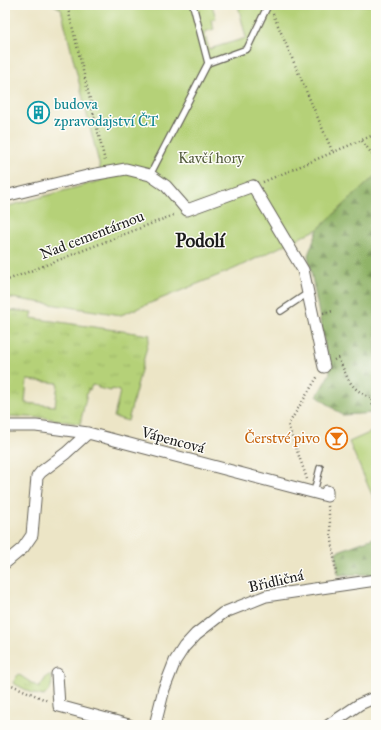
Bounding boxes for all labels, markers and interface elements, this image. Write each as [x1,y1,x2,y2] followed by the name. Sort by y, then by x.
[54,95,158,130] place label: budova zpravodajství ČT
[26,100,52,126] building icon: budova zpravodajství ČT
[178,149,245,167] park label: Kavčí hory
[37,207,147,263] street label: Nad cementárnou
[175,229,227,252] district label: Podolí
[138,423,207,457] street label: Vápencová
[323,425,349,451] bar icon: Čerstvé pivo
[244,428,320,447] place label: Čerstvé pivo
[247,566,306,596] street label: Břidličná

